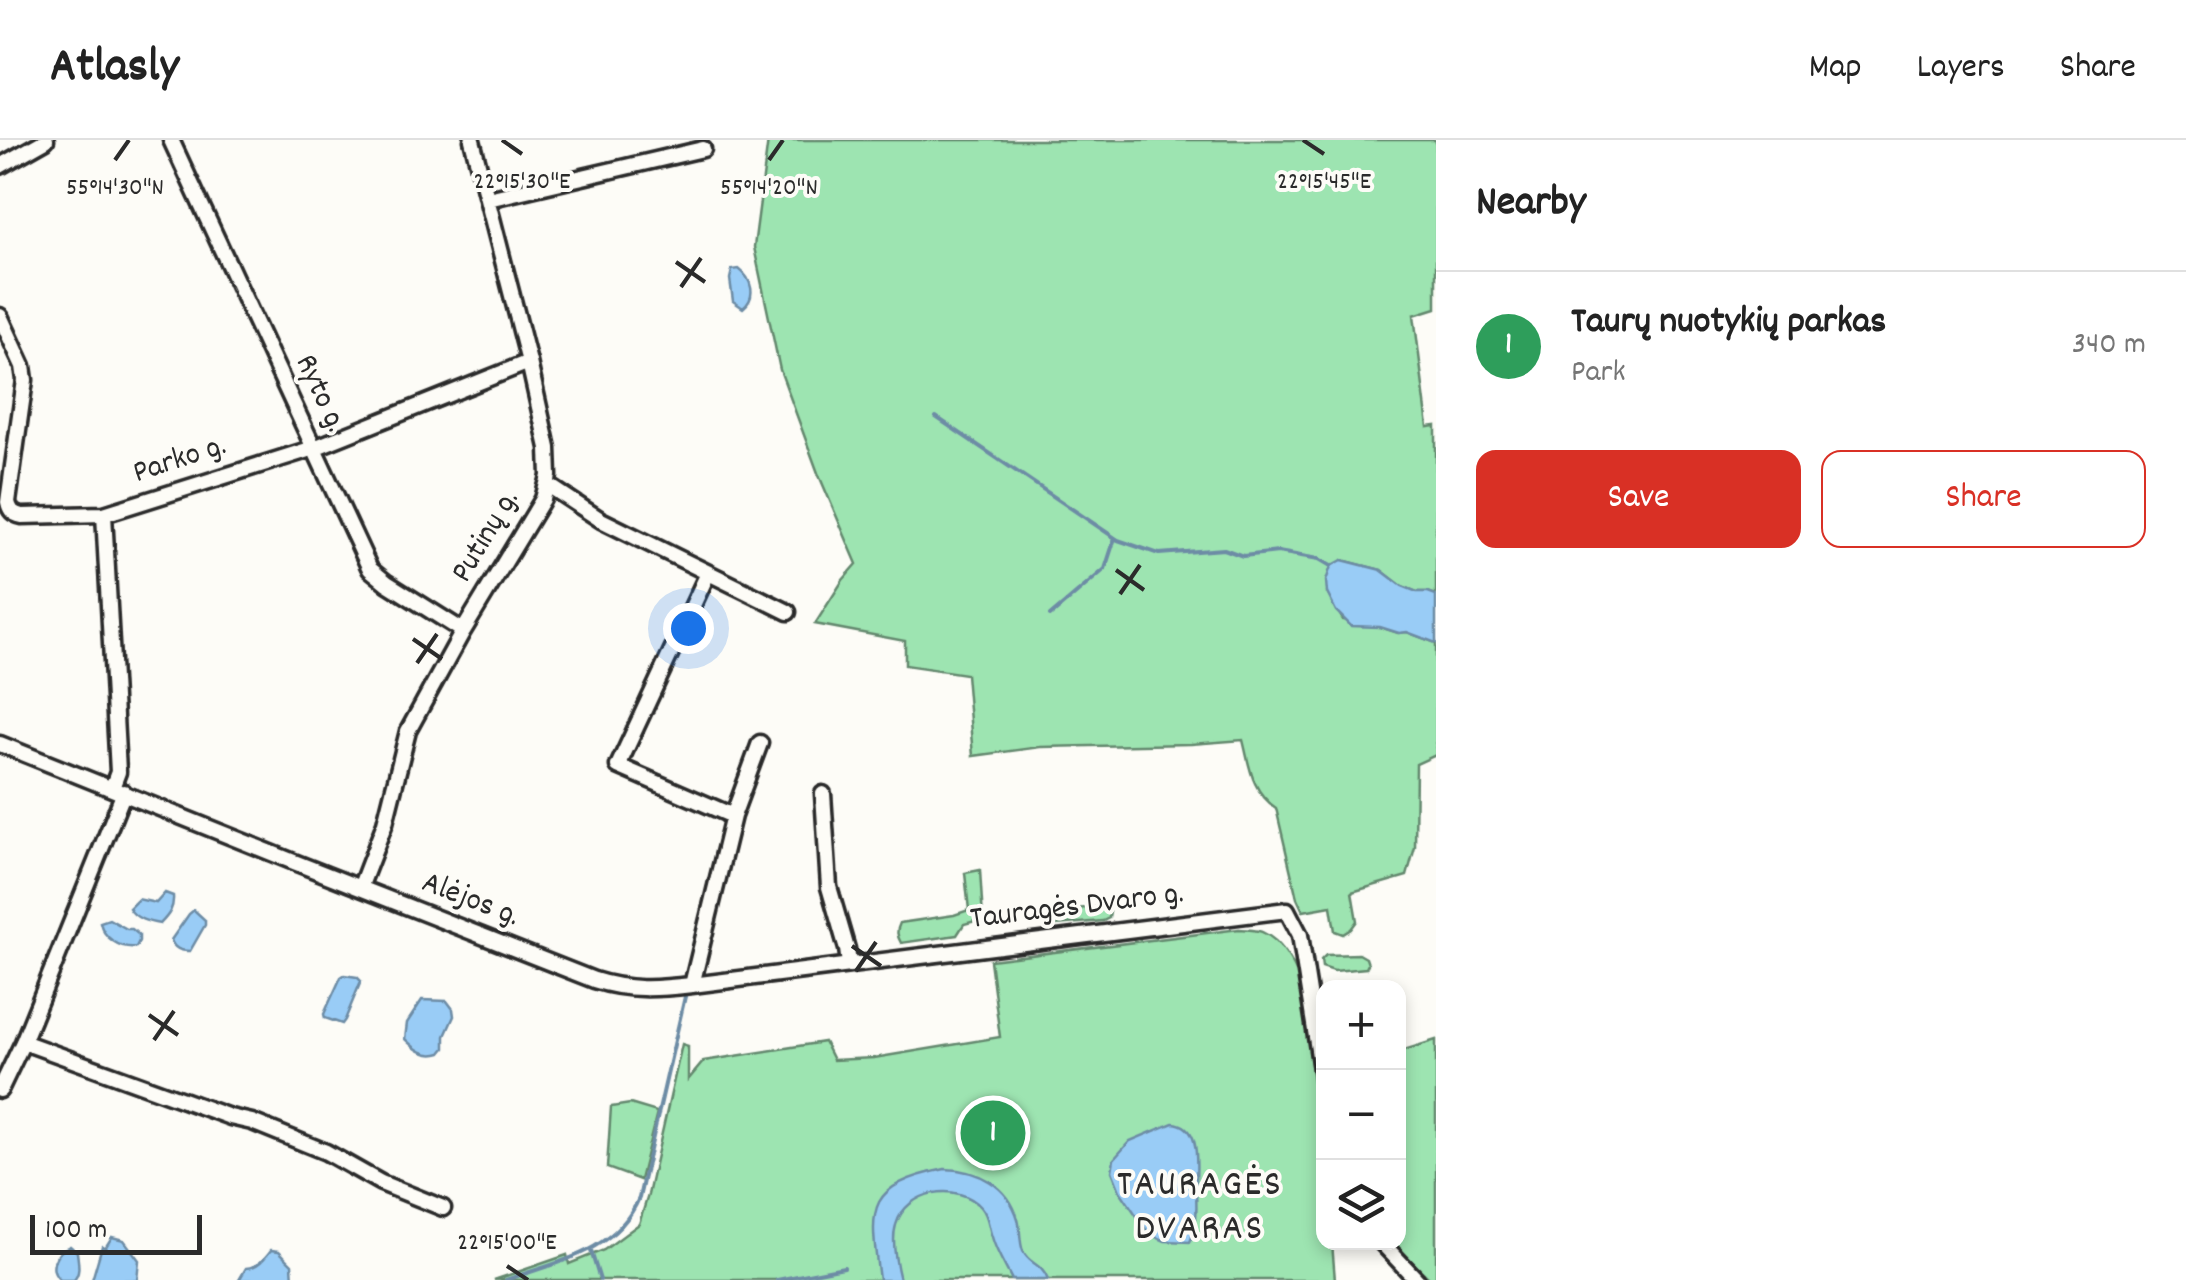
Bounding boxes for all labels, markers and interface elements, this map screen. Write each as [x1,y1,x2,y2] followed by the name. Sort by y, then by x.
[50,35,179,104] text: Atlasly
[1809,44,1862,94] text: Map
[1917,44,2005,94] text: Layers
[2060,44,2136,94] text: Share
[474,165,571,201] text: 22°15'30"E
[1277,165,1372,201] text: 22°15'45"E
[66,171,164,207] text: 55°14'30"N
[720,171,818,207] text: 55°14'20"N
[1476,175,1586,235] text: Nearby
[1571,296,1886,351] text: Taurų nuotykių parkas
[1505,323,1512,369] text: 1
[2072,323,2146,369] text: 340 m
[281,347,357,441] street label: Ryto g.
[1571,351,1626,397] text: Park
[128,424,232,498] street label: Parko g.
[1476,450,1801,548] button: Save
[1821,450,2146,548] button: Share
[441,482,533,592] street label: Putinų g.
[663,603,714,654] your location
[414,861,526,941] street label: Alėjos g.
[968,872,1186,944] street label: Tauragės Dvaro g.
[1316,980,1406,1250] map controls
[1316,980,1406,1070] button: +
[1316,1070,1406,1160] button: −
[960,1096,1026,1170] pin: 1
[1117,1159,1283,1258] district label: TAURAGĖS DVARAS
[1316,1160,1406,1250] button: layers
[30,1210,202,1254] scale bar
[45,1212,107,1252] text: 100 m
[457,1226,557,1262] text: 22°15'00"E

